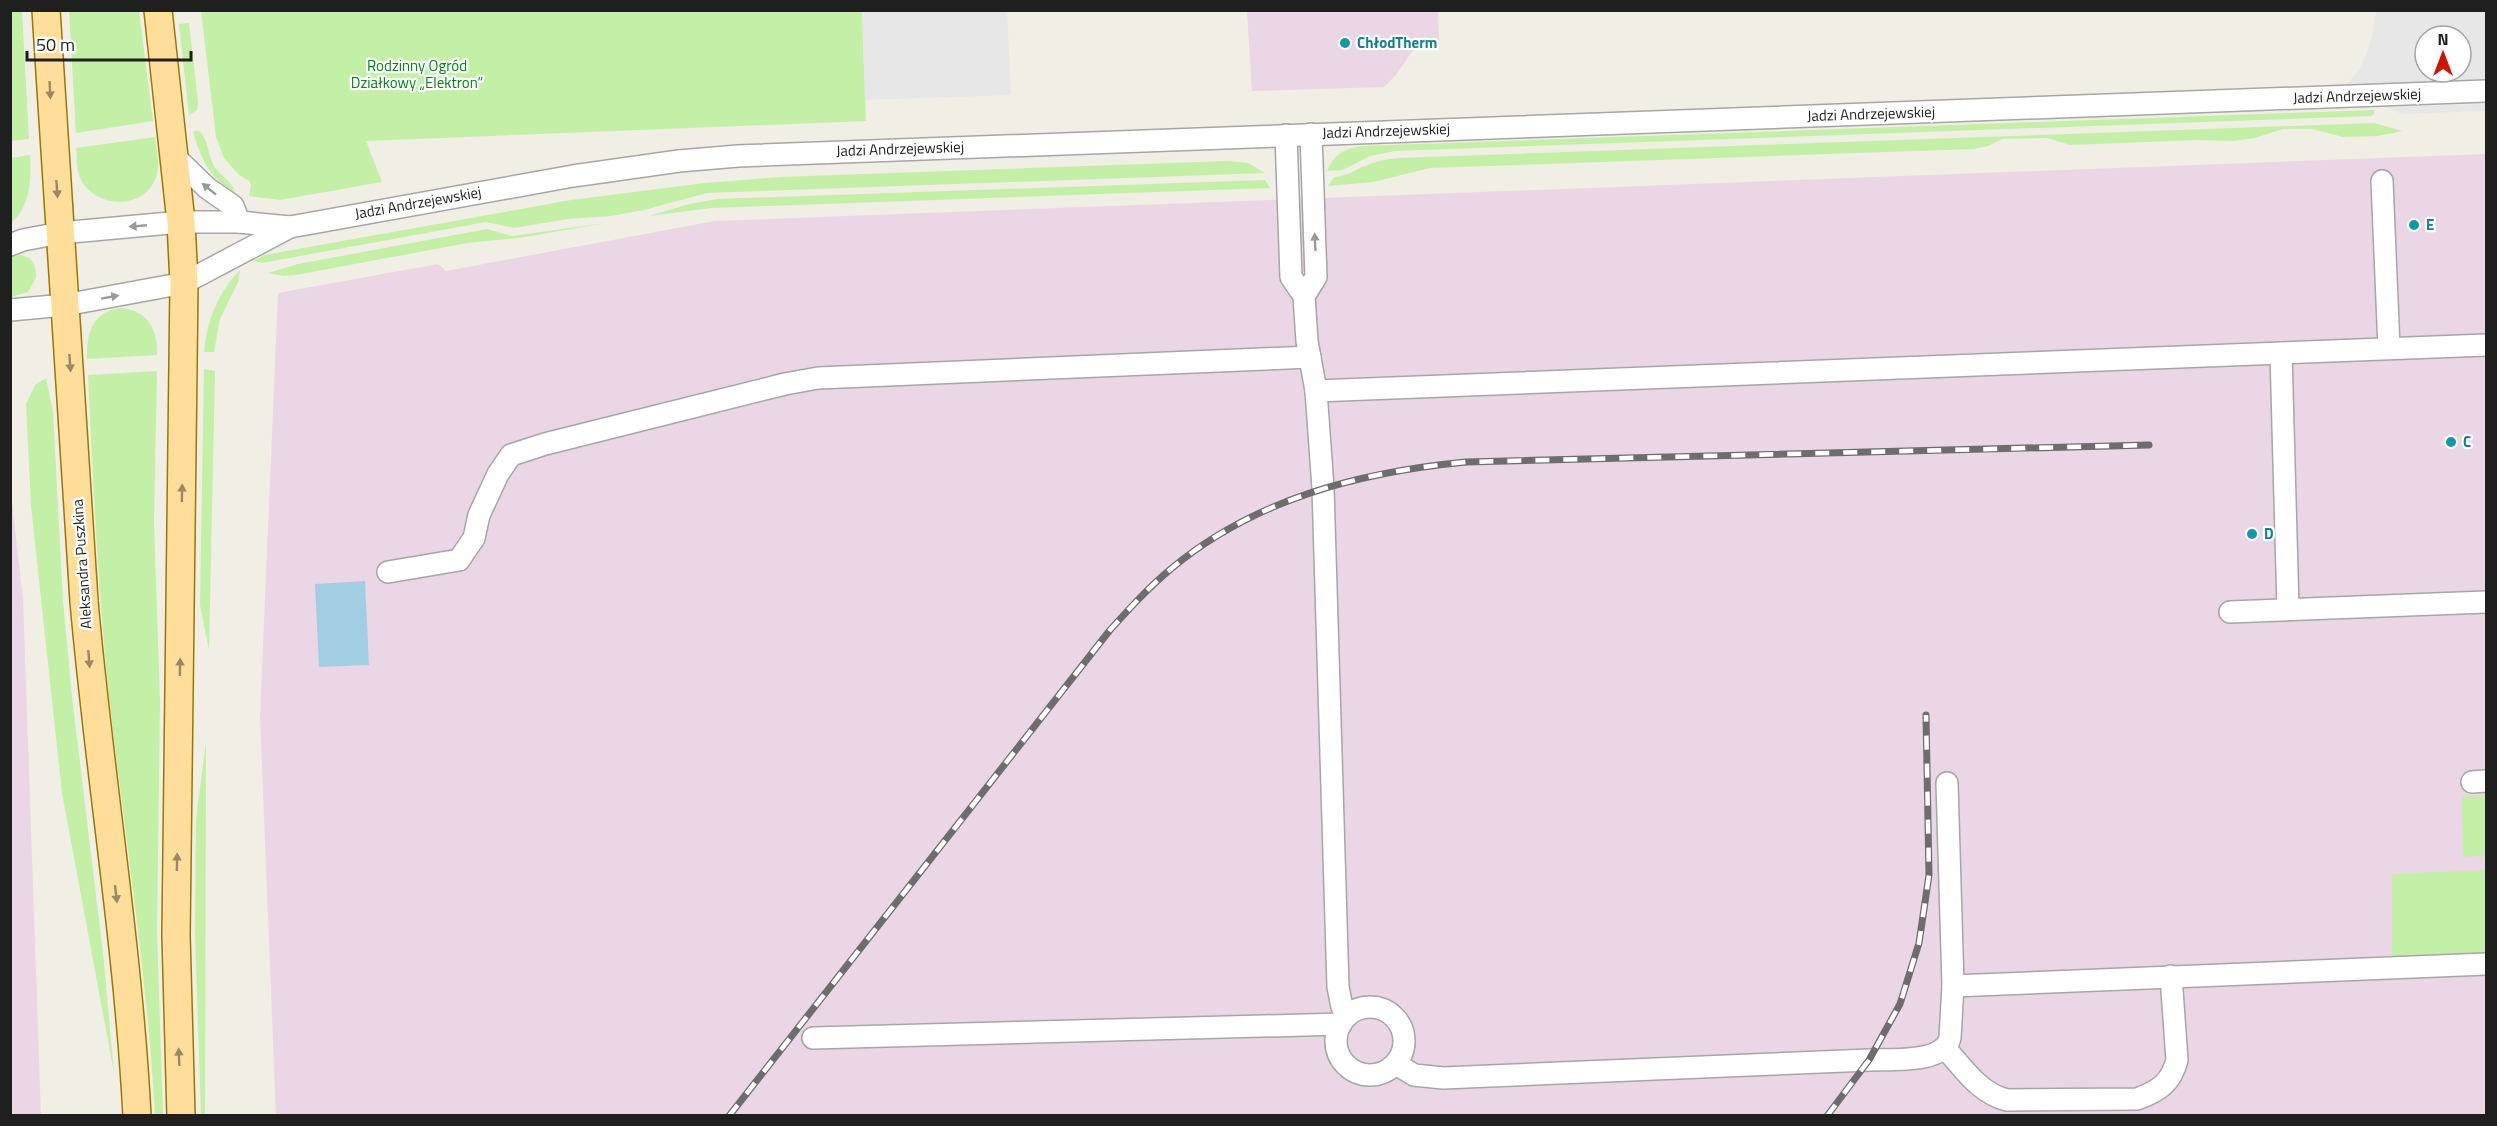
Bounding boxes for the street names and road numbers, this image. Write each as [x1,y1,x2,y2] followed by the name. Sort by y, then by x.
[2293,82,2421,109] street label: Jadzi Andrzejewskiej
[1807,100,1935,127] street label: Jadzi Andrzejewskiej
[1322,117,1450,144] street label: Jadzi Andrzejewskiej
[836,135,964,162] street label: Jadzi Andrzejewskiej
[353,180,483,225] street label: Jadzi Andrzejewskiej
[65,498,98,630] street label: Aleksandra Puszkina

